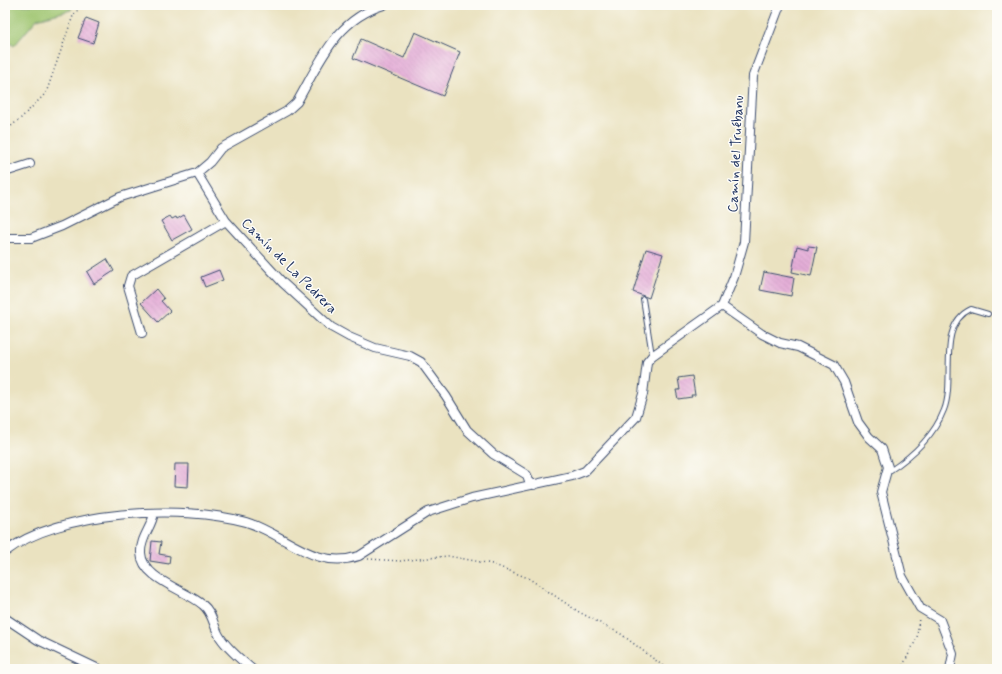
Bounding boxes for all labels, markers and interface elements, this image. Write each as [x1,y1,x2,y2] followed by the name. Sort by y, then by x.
[724,95,748,213] street label: Camín del Truébanu
[237,214,341,318] street label: Camín de La Pedrera

